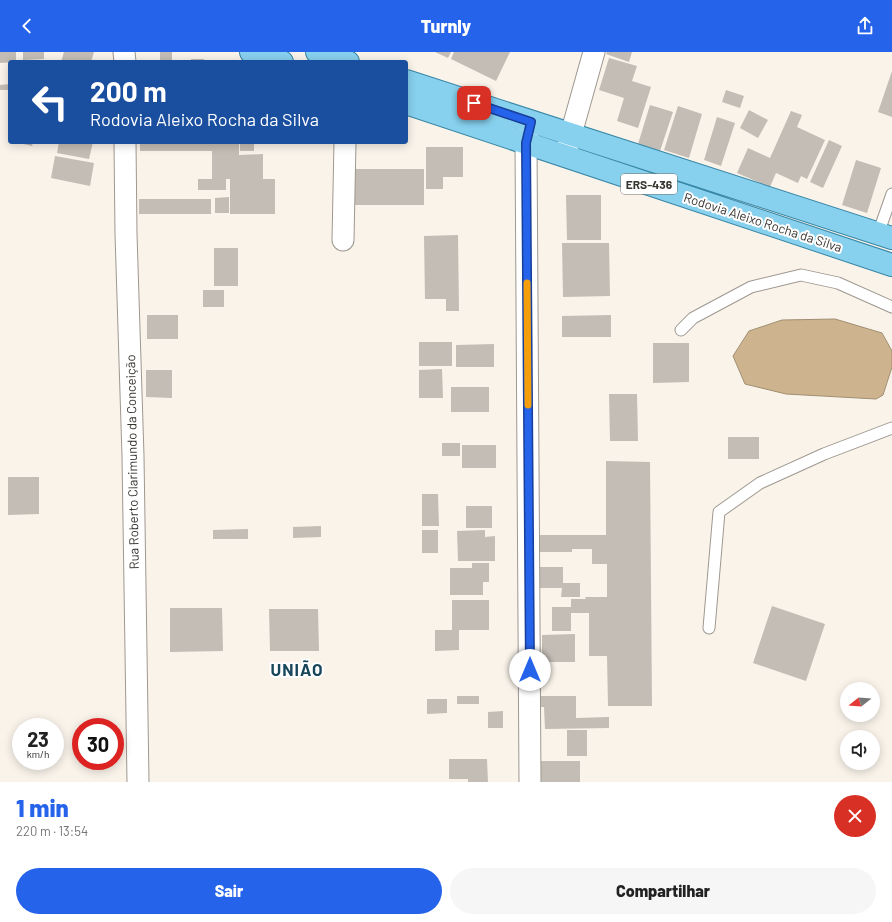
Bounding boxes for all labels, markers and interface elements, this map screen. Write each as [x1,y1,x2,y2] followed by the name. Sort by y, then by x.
[16,15,38,37] icon: back
[421,15,471,37] text: Turnly
[854,15,876,37] icon: share
[90,74,167,108] text: 200 m
[24,76,76,128] icon: left
[457,86,491,120] pin
[463,92,485,114] icon: arrive
[90,108,319,130] text: Rodovia Aleixo Rocha da Silva
[621,174,677,194] road number: ERS-436
[682,189,844,255] street label: Rodovia Aleixo Rocha da Silva
[122,354,142,570] street label: Rua Roberto Clarimundo da Conceição
[509,649,551,691] position arrow
[270,659,324,679] district label: UNIÃO
[840,682,880,722] north arrow
[840,682,880,770] map controls
[72,718,124,770] speed limit sign: 30
[27,727,49,751] text: 23
[840,730,880,770] button: sound
[27,748,49,760] text: km/h
[16,793,69,822] text: 1 min
[834,795,876,837] button: close
[16,823,88,839] text: 220 m · 13:54
[16,868,442,914] button: Sair
[450,868,876,914] button: Compartilhar

